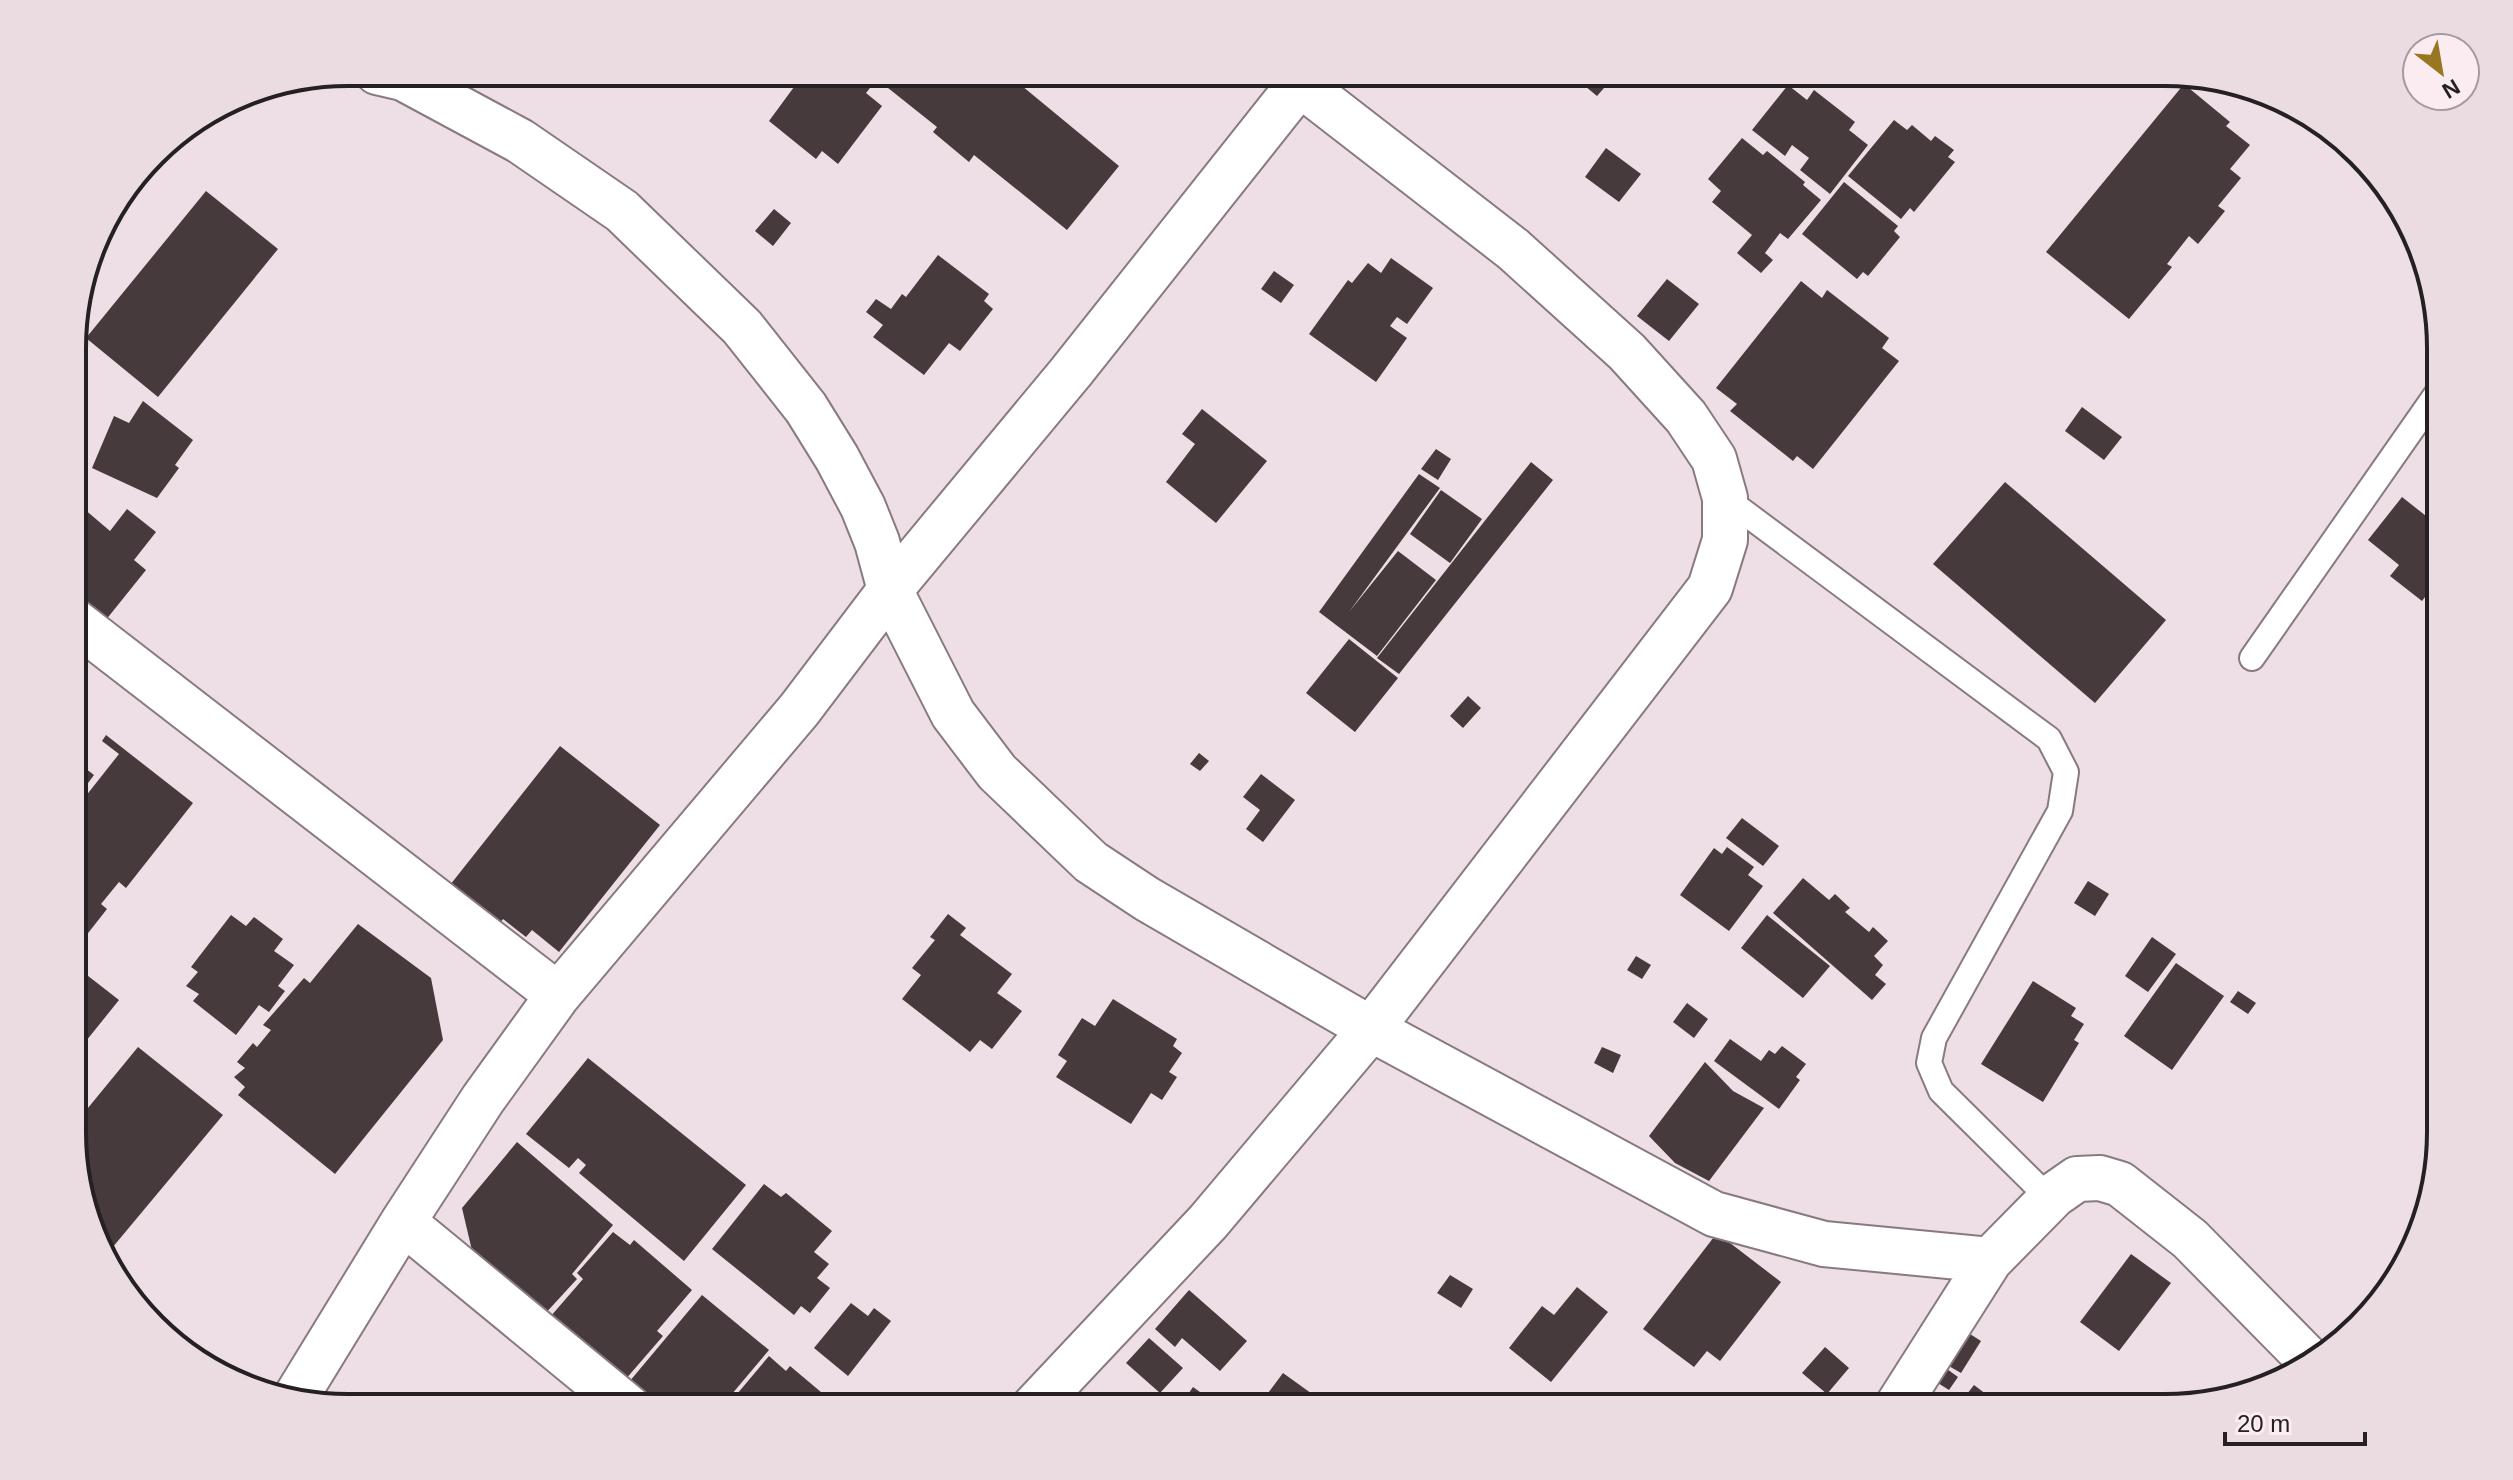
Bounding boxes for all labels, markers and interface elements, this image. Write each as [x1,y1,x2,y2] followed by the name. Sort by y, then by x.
[2401,32,2481,112] north arrow
[2438,74,2464,104] text: N
[2225,1396,2365,1446] scale bar
[2237,1410,2290,1437] text: 20 m

